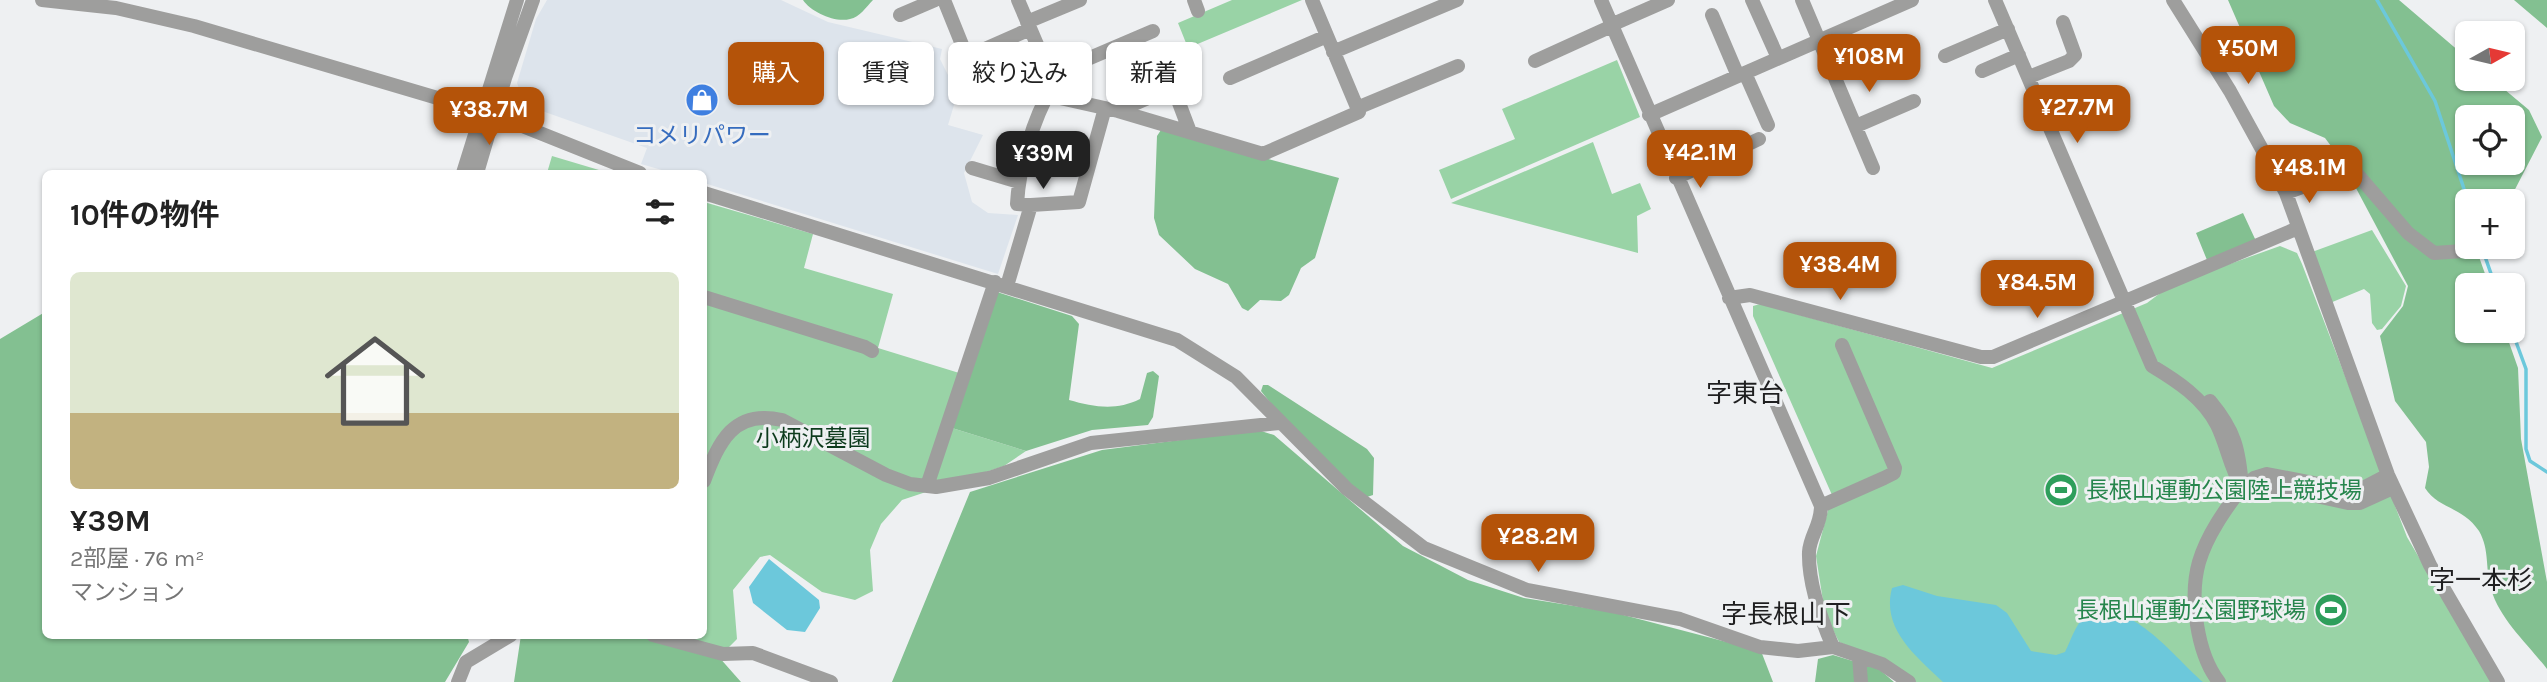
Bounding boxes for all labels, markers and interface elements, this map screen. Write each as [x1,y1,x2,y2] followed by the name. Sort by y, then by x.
[2455,21,2525,91] north arrow
[2455,21,2525,343] map controls
[2207,27,2289,86] pin: ¥50M
[1820,34,1918,94] pin: ¥108M
[2217,35,2279,62] text: ¥50M
[728,42,824,105] chip: 購入
[838,42,934,105] chip: 賃貸
[948,42,1092,105] chip: 絞り込み
[1106,42,1202,105] chip: 新着
[1833,43,1905,70] text: ¥108M
[683,81,721,119] shop icon: コメリパワー
[2020,86,2134,145] pin: ¥27.7M
[432,88,546,147] pin: ¥38.7M
[2039,94,2115,121] text: ¥27.7M
[449,96,529,123] text: ¥38.7M
[2455,105,2525,175] button: locate
[633,122,771,149] place label: コメリパワー
[1643,130,1757,190] pin: ¥42.1M
[1002,132,1084,191] pin: ¥39M
[1663,139,1737,166] text: ¥42.1M
[1012,140,1074,167] text: ¥39M
[2252,146,2366,205] pin: ¥48.1M
[2271,154,2347,181] text: ¥48.1M
[2455,189,2525,259] button: +
[641,193,679,231] icon: filters
[70,197,220,233] text: 10件の物件
[1783,243,1897,302] pin: ¥38.4M
[1799,251,1881,278] text: ¥38.4M
[1980,260,2094,320] pin: ¥84.5M
[1997,269,2077,296] text: ¥84.5M
[2455,273,2525,343] button: −
[312,318,438,444] icon: home
[1706,378,1784,409] district label: 字東台
[756,425,871,452] park label: 小柄沢墓園
[2042,471,2080,509] sports icon: 長根山運動公園陸上競技場
[2086,477,2362,504] place label: 長根山運動公園陸上競技場
[70,503,151,539] text: ¥39M
[1481,514,1595,574] pin: ¥28.2M
[1497,523,1579,550] text: ¥28.2M
[70,545,205,572] text: 2部屋 · 76 m²
[2429,565,2533,596] district label: 字一本杉
[70,579,185,606] text: マンション
[2312,591,2350,629] sports icon: 長根山運動公園野球場
[2076,597,2306,624] place label: 長根山運動公園野球場
[1721,599,1851,630] district label: 字長根山下

